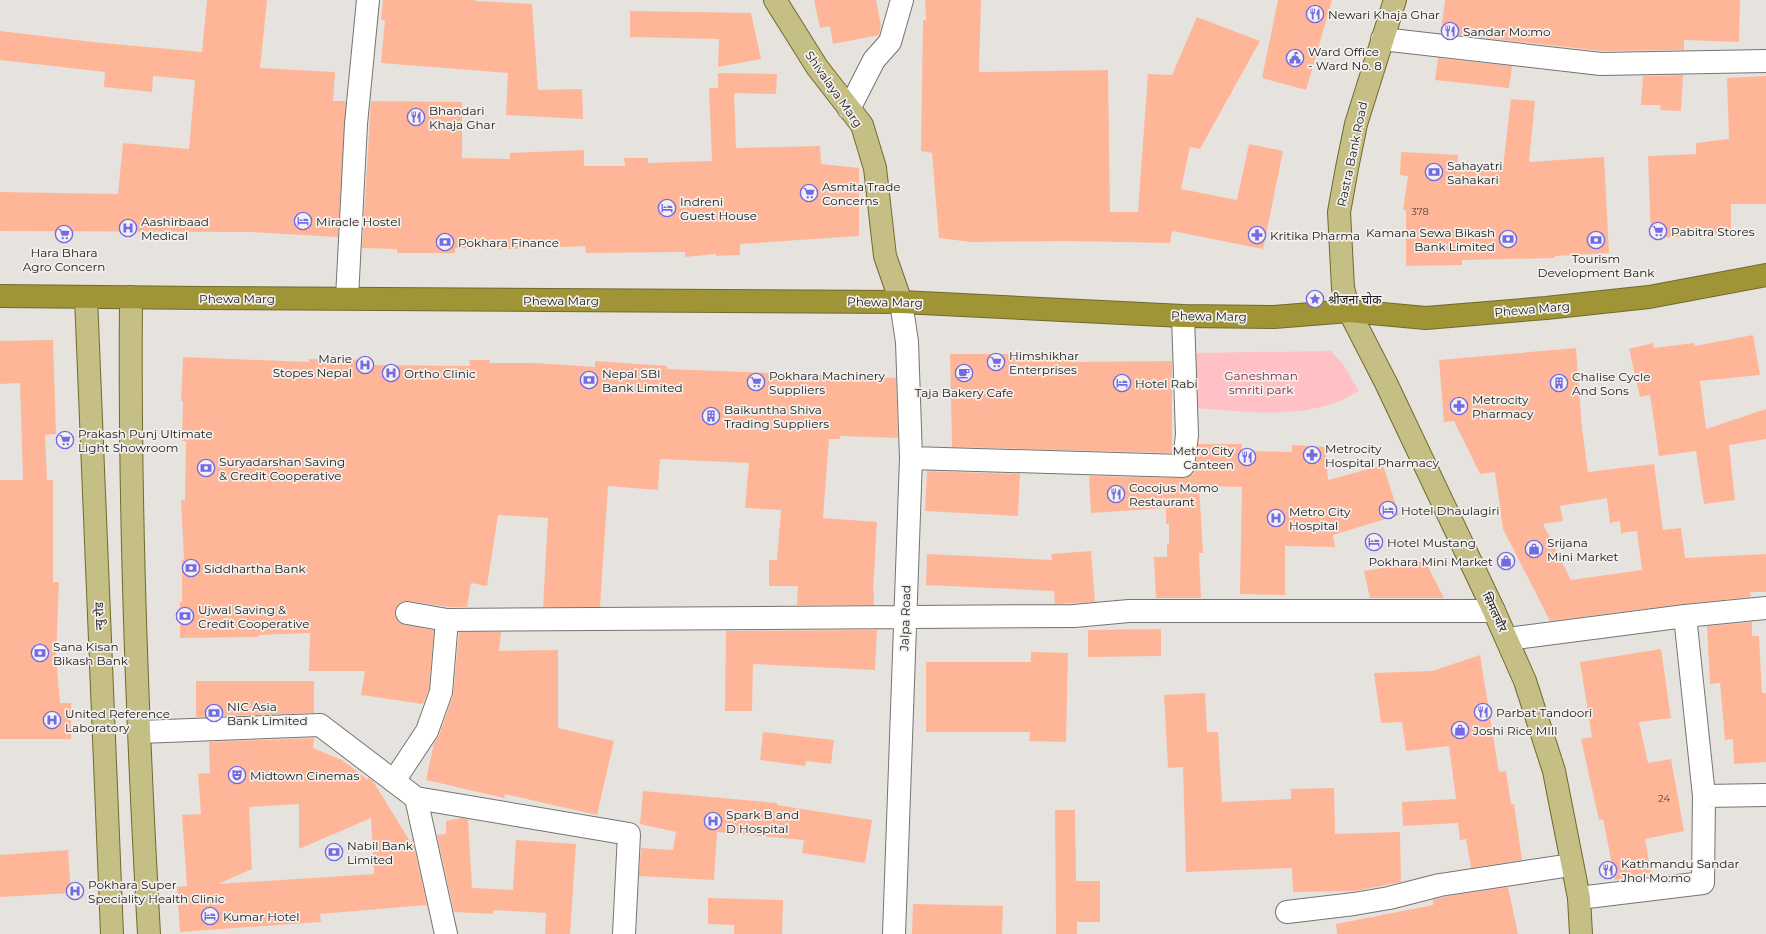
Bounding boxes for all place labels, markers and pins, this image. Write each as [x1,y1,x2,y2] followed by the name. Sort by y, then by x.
[1305,4,1325,24] restaurant icon: Newari Khaja Ghar
[1328,7,1440,22] place label: Newari Khaja Ghar
[1440,21,1460,41] restaurant icon: Sandar Mo:mo
[1463,24,1551,39] place label: Sandar Mo:mo
[1308,44,1382,73] place label: Ward Office - Ward No. 8
[1285,48,1305,68] public building icon: Ward Office - Ward No. 8
[429,103,496,132] place label: Bhandari Khaja Ghar
[406,107,426,127] restaurant icon: Bhandari Khaja Ghar
[1447,158,1503,187] place label: Sahayatri Sahakari
[1424,162,1444,182] bank icon: Sahayatri Sahakari
[822,179,901,208] place label: Asmita Trade Concerns
[799,183,819,203] supermarket icon: Asmita Trade Concerns
[680,194,757,223] place label: Indreni Guest House
[657,198,677,218] hotel icon: Indreni Guest House
[293,211,313,231] hotel icon: Miracle Hostel
[141,214,209,243] place label: Aashirbaad Medical
[316,214,401,229] place label: Miracle Hostel
[118,218,138,238] hospital icon: Aashirbaad Medical
[1648,221,1668,241] supermarket icon: Pabitra Stores
[54,224,74,244] supermarket icon: Hara Bhara Agro Concern
[1671,224,1755,239] place label: Pabitra Stores
[1247,225,1267,245] pharmacy icon: Kritika Pharma
[1366,225,1495,254] place label: Kamana Sewa Bikash Bank Limited
[1270,228,1360,243] place label: Kritika Pharma
[1498,229,1518,249] bank icon: Kamana Sewa Bikash Bank Limited
[1586,230,1606,250] bank icon: Tourism Development Bank
[435,232,455,252] bank icon: Pokhara Finance
[458,235,559,250] place label: Pokhara Finance
[23,245,105,274] place label: Hara Bhara Agro Concern
[1537,251,1655,280] place label: Tourism Development Bank
[1305,289,1325,309] place icon: श्रीजना चोक
[1328,292,1382,307] place label: श्रीजना चोक
[1009,348,1079,377] place label: Himshikhar Enterprises
[273,351,352,380] place label: Marie Stopes Nepal
[986,352,1006,372] supermarket icon: Himshikhar Enterprises
[355,355,375,375] hospital icon: Marie Stopes Nepal
[381,363,401,383] hospital icon: Ortho Clinic
[954,363,974,383] cafe icon: Taja Bakery Cafe
[404,366,476,381] place label: Ortho Clinic
[602,366,683,395] place label: Nepal SBI Bank Limited
[769,368,886,397] place label: Pokhara Machinery Suppliers
[1572,369,1650,398] place label: Chalise Cycle And Sons
[579,370,599,390] bank icon: Nepal SBI Bank Limited
[746,372,766,392] supermarket icon: Pokhara Machinery Suppliers
[1112,373,1132,393] hotel icon: Hotel Rabi
[1549,373,1569,393] building icon: Chalise Cycle And Sons
[1135,376,1198,391] place label: Hotel Rabi
[915,385,1013,400] place label: Taja Bakery Cafe
[1472,392,1534,421] place label: Metrocity Pharmacy
[1449,396,1469,416] pharmacy icon: Metrocity Pharmacy
[724,402,829,431] place label: Baikuntha Shiva Trading Suppliers
[701,406,721,426] building icon: Baikuntha Shiva Trading Suppliers
[78,426,213,455] place label: Prakash Punj Ultimate Light Showroom
[55,430,75,450] supermarket icon: Prakash Punj Ultimate Light Showroom
[1325,441,1440,470] place label: Metrocity Hospital Pharmacy
[1173,443,1234,472] place label: Metro City Canteen
[1302,445,1322,465] pharmacy icon: Metrocity Hospital Pharmacy
[1237,447,1257,467] restaurant icon: Metro City Canteen
[219,454,345,483] place label: Suryadarshan Saving & Credit Cooperative
[196,458,216,478] bank icon: Suryadarshan Saving & Credit Cooperative
[1129,480,1219,509] place label: Cocojus Momo Restaurant
[1106,484,1126,504] restaurant icon: Cocojus Momo Restaurant
[1378,500,1398,520] hotel icon: Hotel Dhaulagiri
[1401,503,1499,518] place label: Hotel Dhaulagiri
[1289,504,1351,533] place label: Metro City Hospital
[1266,508,1286,528] hospital icon: Metro City Hospital
[1364,532,1384,552] hotel icon: Hotel Mustang
[1387,535,1476,550] place label: Hotel Mustang
[1547,535,1619,564] place label: Srijana Mini Market
[1524,539,1544,559] shop icon: Srijana Mini Market
[1496,551,1516,571] shop icon: Pokhara Mini Market
[1369,554,1493,569] place label: Pokhara Mini Market
[181,558,201,578] bank icon: Siddhartha Bank
[204,561,307,576] place label: Siddhartha Bank
[198,602,309,631] place label: Ujwal Saving & Credit Cooperative
[175,606,195,626] bank icon: Ujwal Saving & Credit Cooperative
[53,639,129,668] place label: Sana Kisan Bikash Bank
[30,643,50,663] bank icon: Sana Kisan Bikash Bank
[227,699,308,728] place label: NIC Asia Bank Limited
[1473,702,1493,722] restaurant icon: Parbat Tandoori
[204,703,224,723] bank icon: NIC Asia Bank Limited
[1496,705,1592,720] place label: Parbat Tandoori
[65,706,170,735] place label: United Reference Laboratory
[42,710,62,730] hospital icon: United Reference Laboratory
[1450,720,1470,740] shop icon: Joshi Rice MIll
[1472,723,1557,738] place label: Joshi Rice MIll
[227,765,247,785] theatre icon: Midtown Cinemas
[250,768,359,783] place label: Midtown Cinemas
[726,807,799,836] place label: Spark B and D Hospital
[703,811,723,831] hospital icon: Spark B and D Hospital
[347,838,414,867] place label: Nabil Bank Limited
[324,842,344,862] bank icon: Nabil Bank Limited
[1620,856,1739,885] place label: Kathmandu Sandar Jhol Mo:mo
[1598,860,1618,880] restaurant icon: Kathmandu Sandar Jhol Mo:mo
[88,877,225,906] place label: Pokhara Super Speciality Health Clinic
[65,881,85,901] hospital icon: Pokhara Super Speciality Health Clinic
[200,906,220,926] hotel icon: Kumar Hotel
[223,909,300,924] place label: Kumar Hotel

